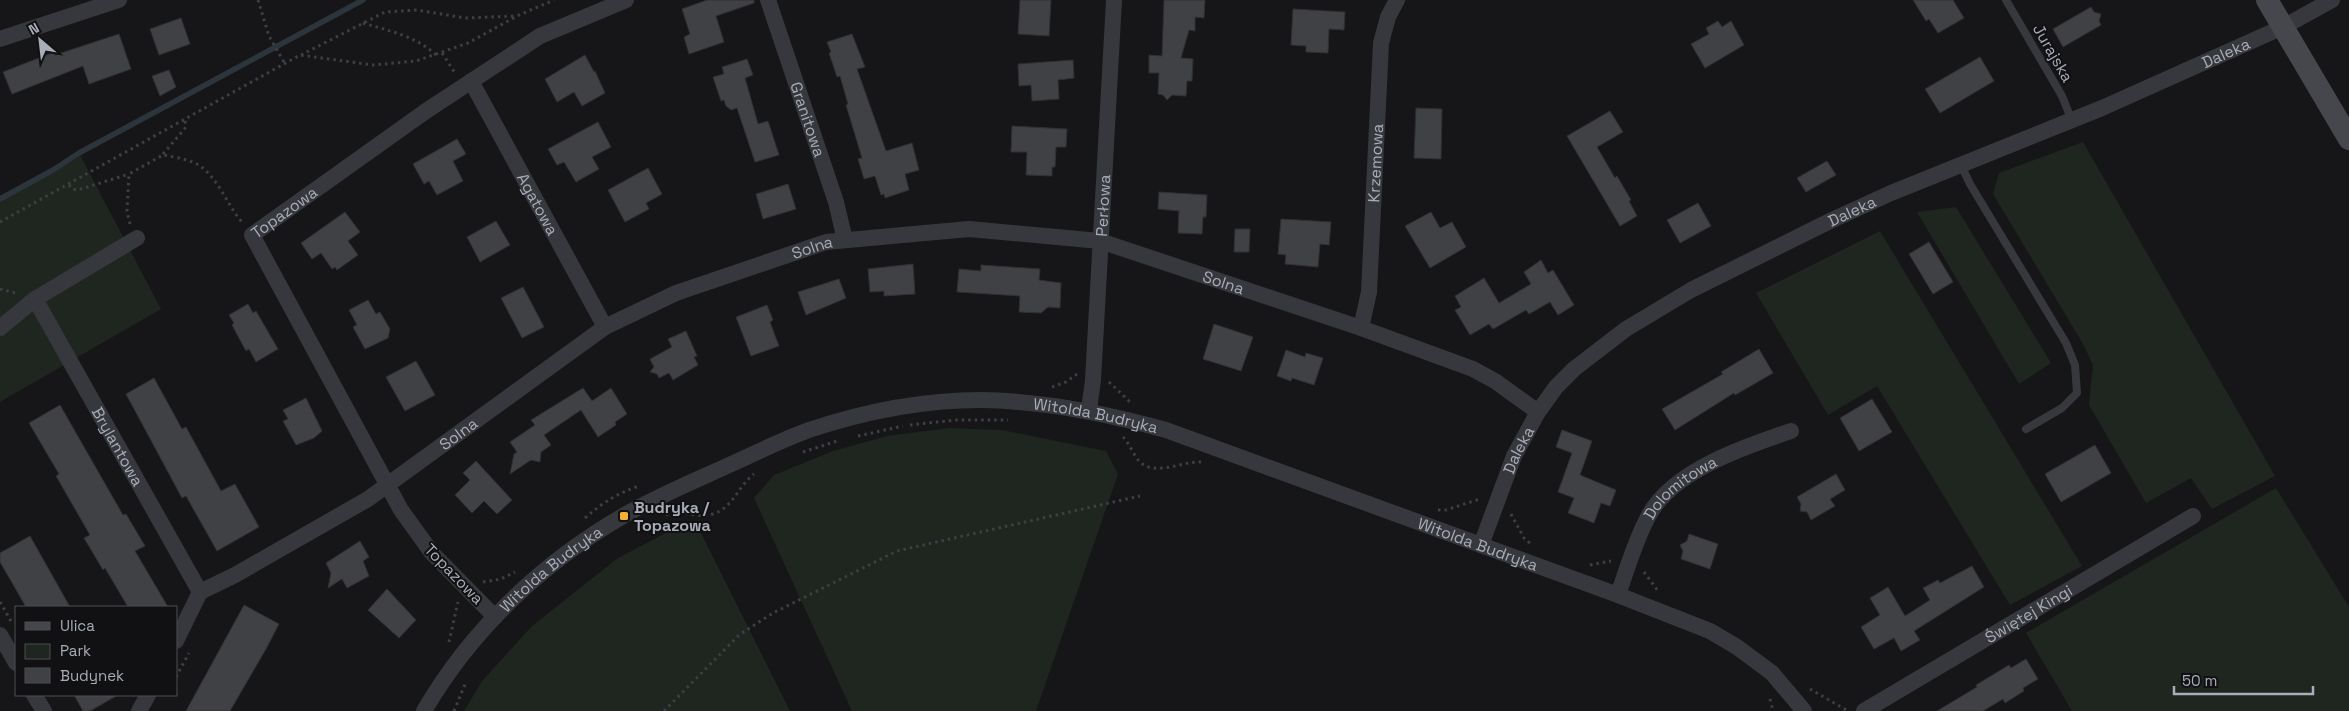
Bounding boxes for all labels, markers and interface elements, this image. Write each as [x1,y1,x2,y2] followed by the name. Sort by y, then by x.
[15,15,65,65] north arrow
[26,18,42,39] text: N
[2028,20,2078,86] street label: Jurajska
[2198,33,2253,73] street label: Daleka
[786,79,831,160] street label: Granitowa
[1363,123,1388,203] street label: Krzemowa
[513,169,563,239] street label: Agatowa
[1090,174,1115,237] street label: Perłowa
[247,181,321,243] street label: Topazowa
[1824,191,1879,231] street label: Daleka
[789,231,834,264] street label: Solna
[1200,265,1247,299] street label: Solna
[1032,393,1160,438] street label: Witolda Budryka
[87,403,149,490] street label: Brylantowa
[435,413,482,455] street label: Solna
[1498,422,1539,477] street label: Daleka
[1638,451,1720,523] street label: Dolomitowa
[634,497,711,536] place label: Budryka / Topazowa
[618,510,630,522] marker: Budryka / Topazowa
[1415,512,1541,575] street label: Witolda Budryka
[495,521,606,617] street label: Witolda Budryka
[420,539,488,609] street label: Topazowa
[1981,580,2076,648] street label: Świętej Kingi
[15,606,178,696] legend
[60,616,95,635] text: Ulica
[60,641,91,660] text: Park
[2174,664,2313,696] scale bar
[60,666,124,685] text: Budynek
[2182,671,2217,690] text: 50 m

